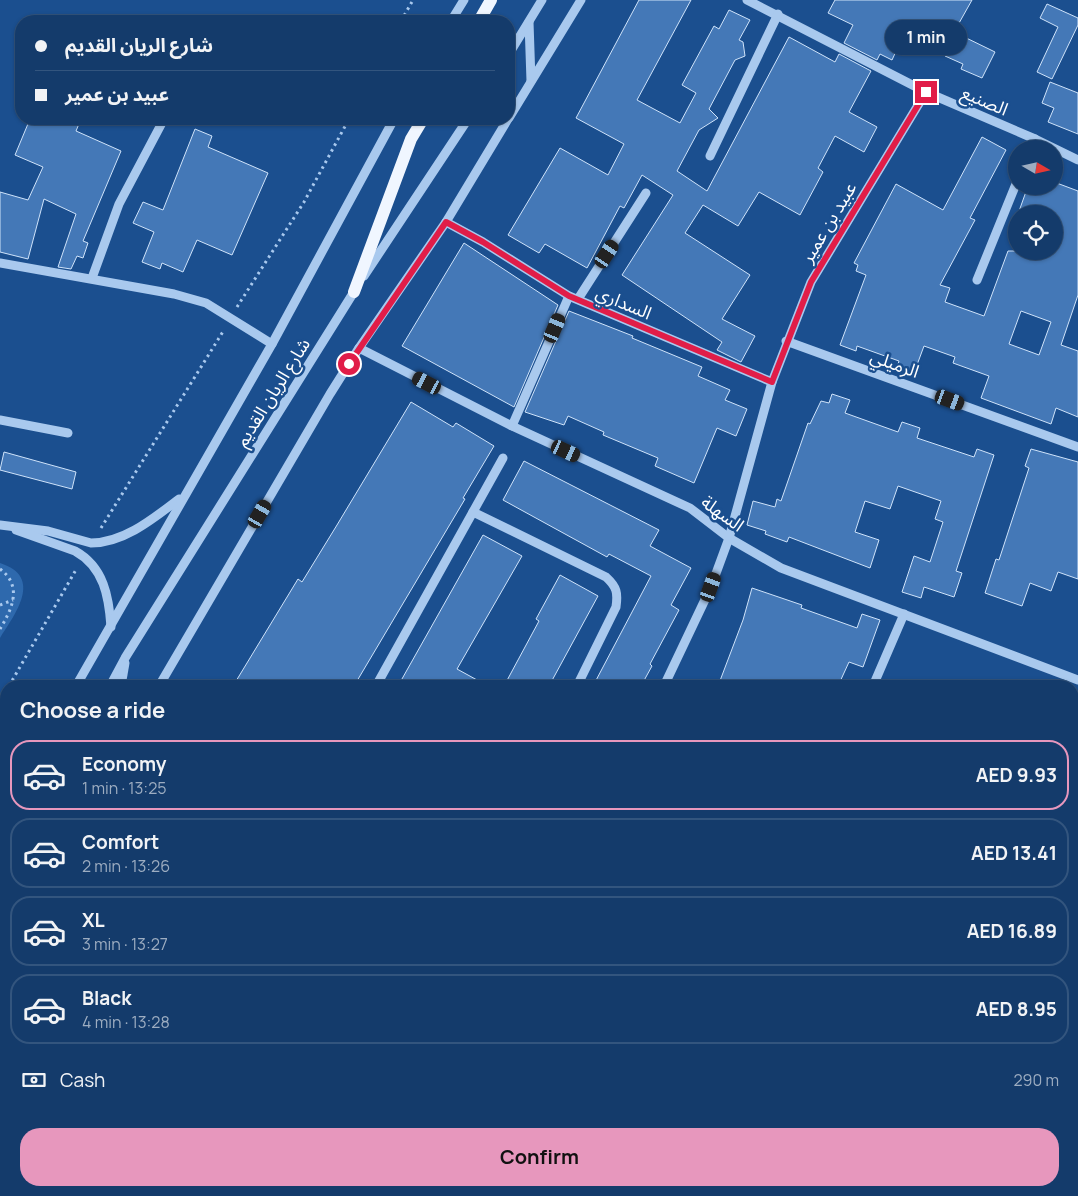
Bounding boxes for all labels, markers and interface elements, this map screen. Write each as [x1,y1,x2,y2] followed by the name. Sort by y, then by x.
[885,19,967,54] callout: 1 min
[906,26,946,48] text: 1 min
[65,32,213,58] text: شارع الريان القديم
[957,79,1012,123] street label: الصنيع
[65,81,169,107] text: عبيد بن عمير
[915,81,937,103] route end
[1008,140,1062,195] north arrow
[1008,140,1063,260] map controls
[794,177,861,268] street label: عبيد بن عمير
[1008,205,1063,260] button: locate
[592,237,621,271] car
[592,280,656,326] street label: السداري
[542,311,567,345] car
[229,333,318,452] street label: شارع الريان القديم
[867,343,923,385] street label: الرميلي
[338,353,360,375] route start
[410,370,443,396] car
[933,388,966,412] car
[549,438,582,464] car
[697,489,749,537] street label: السهلة
[246,497,273,531] car
[698,570,723,604] car
[20,695,165,725] text: Choose a ride
[82,751,166,777] text: Economy
[22,753,67,798] icon: car
[976,762,1057,788] text: AED 9.93
[82,777,167,799] text: 1 min · 13:25
[82,829,159,855] text: Comfort
[22,831,67,876] icon: car
[971,840,1057,866] text: AED 13.41
[82,855,170,877] text: 2 min · 13:26
[82,907,105,933] text: XL
[22,909,67,954] icon: car
[967,918,1057,944] text: AED 16.89
[82,933,168,955] text: 3 min · 13:27
[82,985,131,1011] text: Black
[22,987,67,1032] icon: car
[976,996,1057,1022] text: AED 8.95
[82,1011,170,1033] text: 4 min · 13:28
[20,1066,48,1094] icon: cash
[60,1067,105,1093] text: Cash
[1013,1069,1059,1091] text: 290 m
[20,1128,1059,1186] button: Confirm

